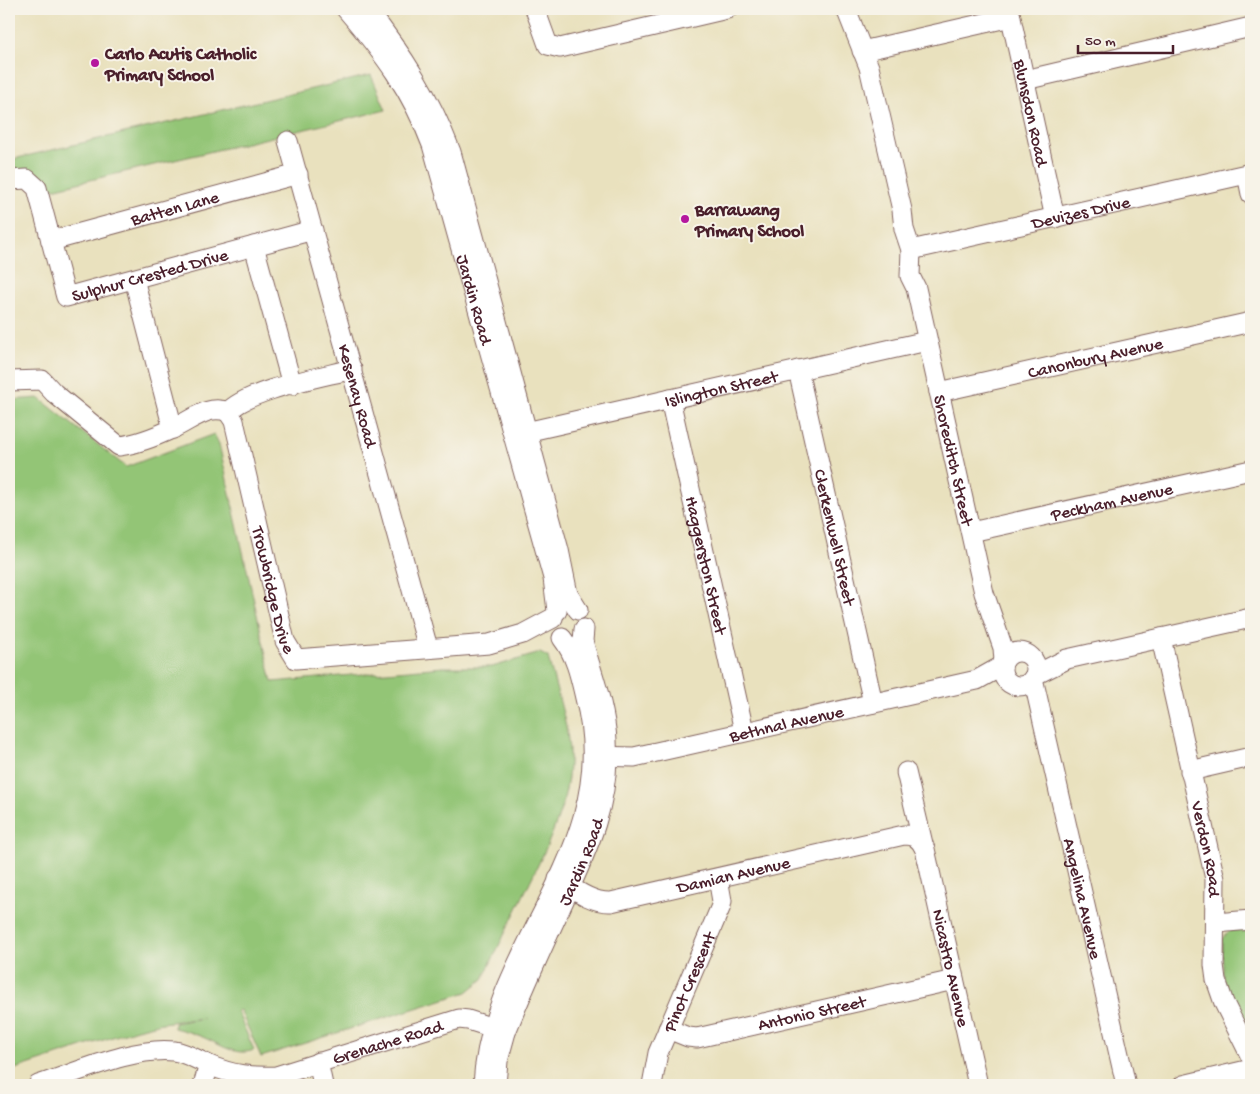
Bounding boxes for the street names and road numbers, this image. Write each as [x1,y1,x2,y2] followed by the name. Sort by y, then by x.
[1007,57,1052,170] street label: Blunsdon Road
[128,188,222,232] street label: Batten Lane
[1029,193,1133,236] street label: Devizes Drive
[70,245,232,308] street label: Sulphur Crested Drive
[450,253,496,349] street label: Jardin Road
[1026,334,1166,385] street label: Canonbury Avenue
[332,342,380,452] street label: Kesenay Road
[663,367,781,413] street label: Islington Street
[927,393,977,529] street label: Shoreditch Street
[808,467,859,609] street label: Clerkenwell Street
[1048,479,1176,527] street label: Peckham Avenue
[679,495,730,638] street label: Haggerston Street
[246,524,299,659] street label: Trowbridge Drive
[727,702,847,748] street label: Bethnal Avenue
[1185,798,1223,898] street label: Verdon Road
[555,815,610,910] street label: Jardin Road
[1057,836,1105,962] street label: Angelina Avenue
[674,853,793,900] street label: Damian Avenue
[926,908,973,1030] street label: Nicastro Avenue
[660,928,722,1037] street label: Pinot Crescent
[756,992,870,1037] street label: Antonio Street
[330,1016,447,1071] street label: Grenache Road

